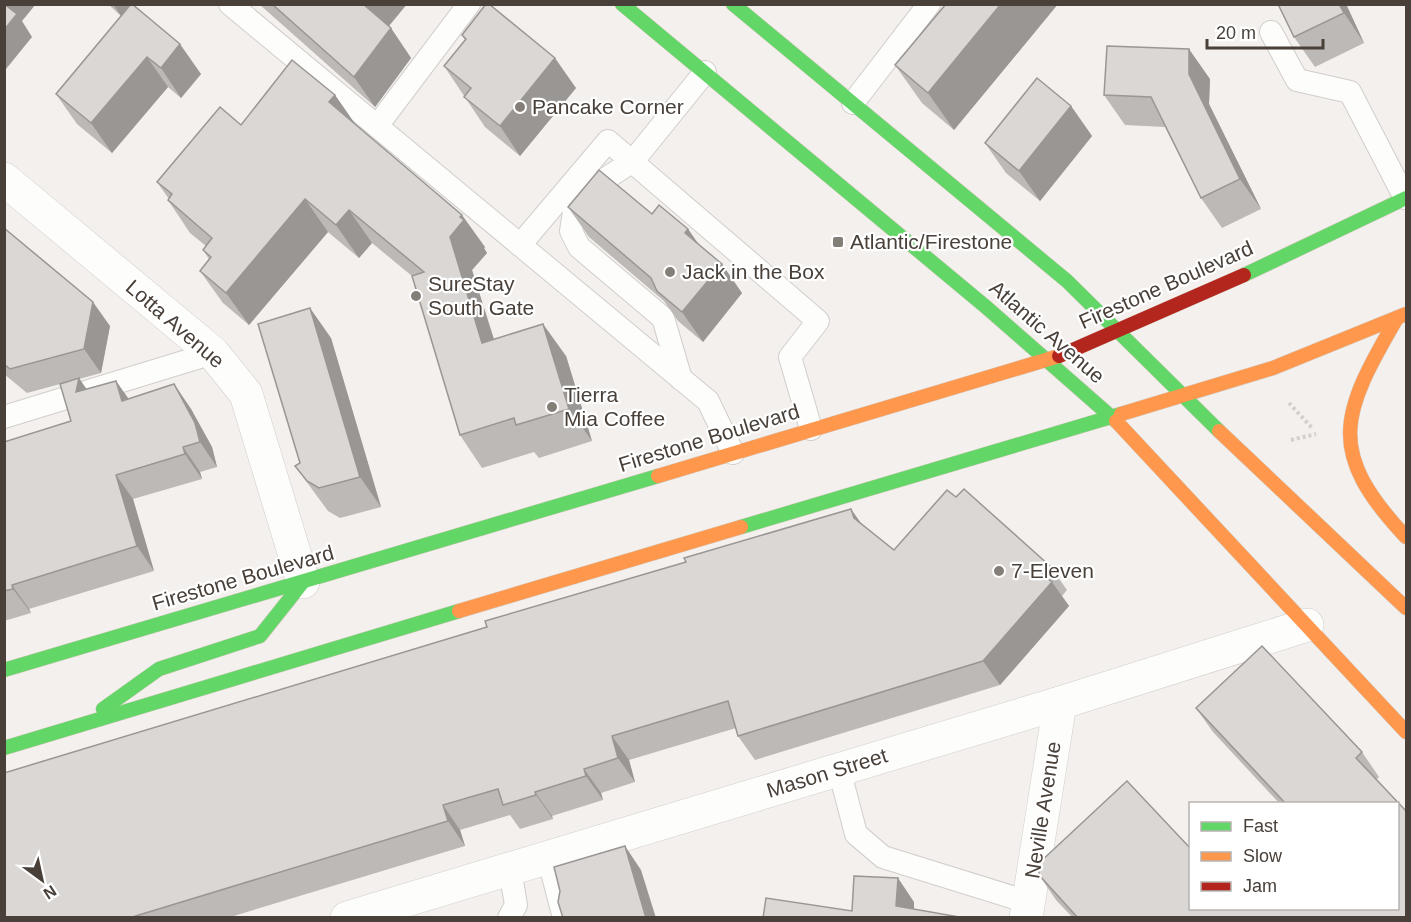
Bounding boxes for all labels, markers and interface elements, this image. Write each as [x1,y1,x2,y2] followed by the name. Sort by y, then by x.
[1207,12,1322,50] scale bar
[1216,23,1256,43] text: 20 m
[532,95,684,118] place label: Pancake Corner
[513,100,527,114] marker: Pancake Corner
[850,230,1012,253] place label: Atlantic/Firestone
[831,235,845,249] marker: Atlantic/Firestone
[1075,236,1256,333] street label: Firestone Boulevard
[682,260,825,283] place label: Jack in the Box
[663,265,677,279] marker: Jack in the Box
[428,272,534,319] place label: SureStay South Gate
[122,275,229,372] street label: Lotta Avenue
[985,276,1109,388] street label: Atlantic Avenue
[409,289,423,303] marker: SureStay South Gate
[564,383,665,430] place label: Tierra Mia Coffee
[616,399,802,476] street label: Firestone Boulevard
[545,400,559,414] marker: Tierra Mia Coffee
[149,541,336,614] street label: Firestone Boulevard
[1011,559,1094,582] place label: 7-Eleven
[992,564,1006,578] marker: 7-Eleven
[1020,740,1065,880] street label: Neville Avenue
[764,743,890,802] street label: Mason Street
[1189,802,1399,910] legend
[1243,816,1278,836] text: Fast
[1243,846,1283,866] text: Slow
[12,850,72,910] north arrow
[1243,876,1277,896] text: Jam
[40,882,59,902] text: N

